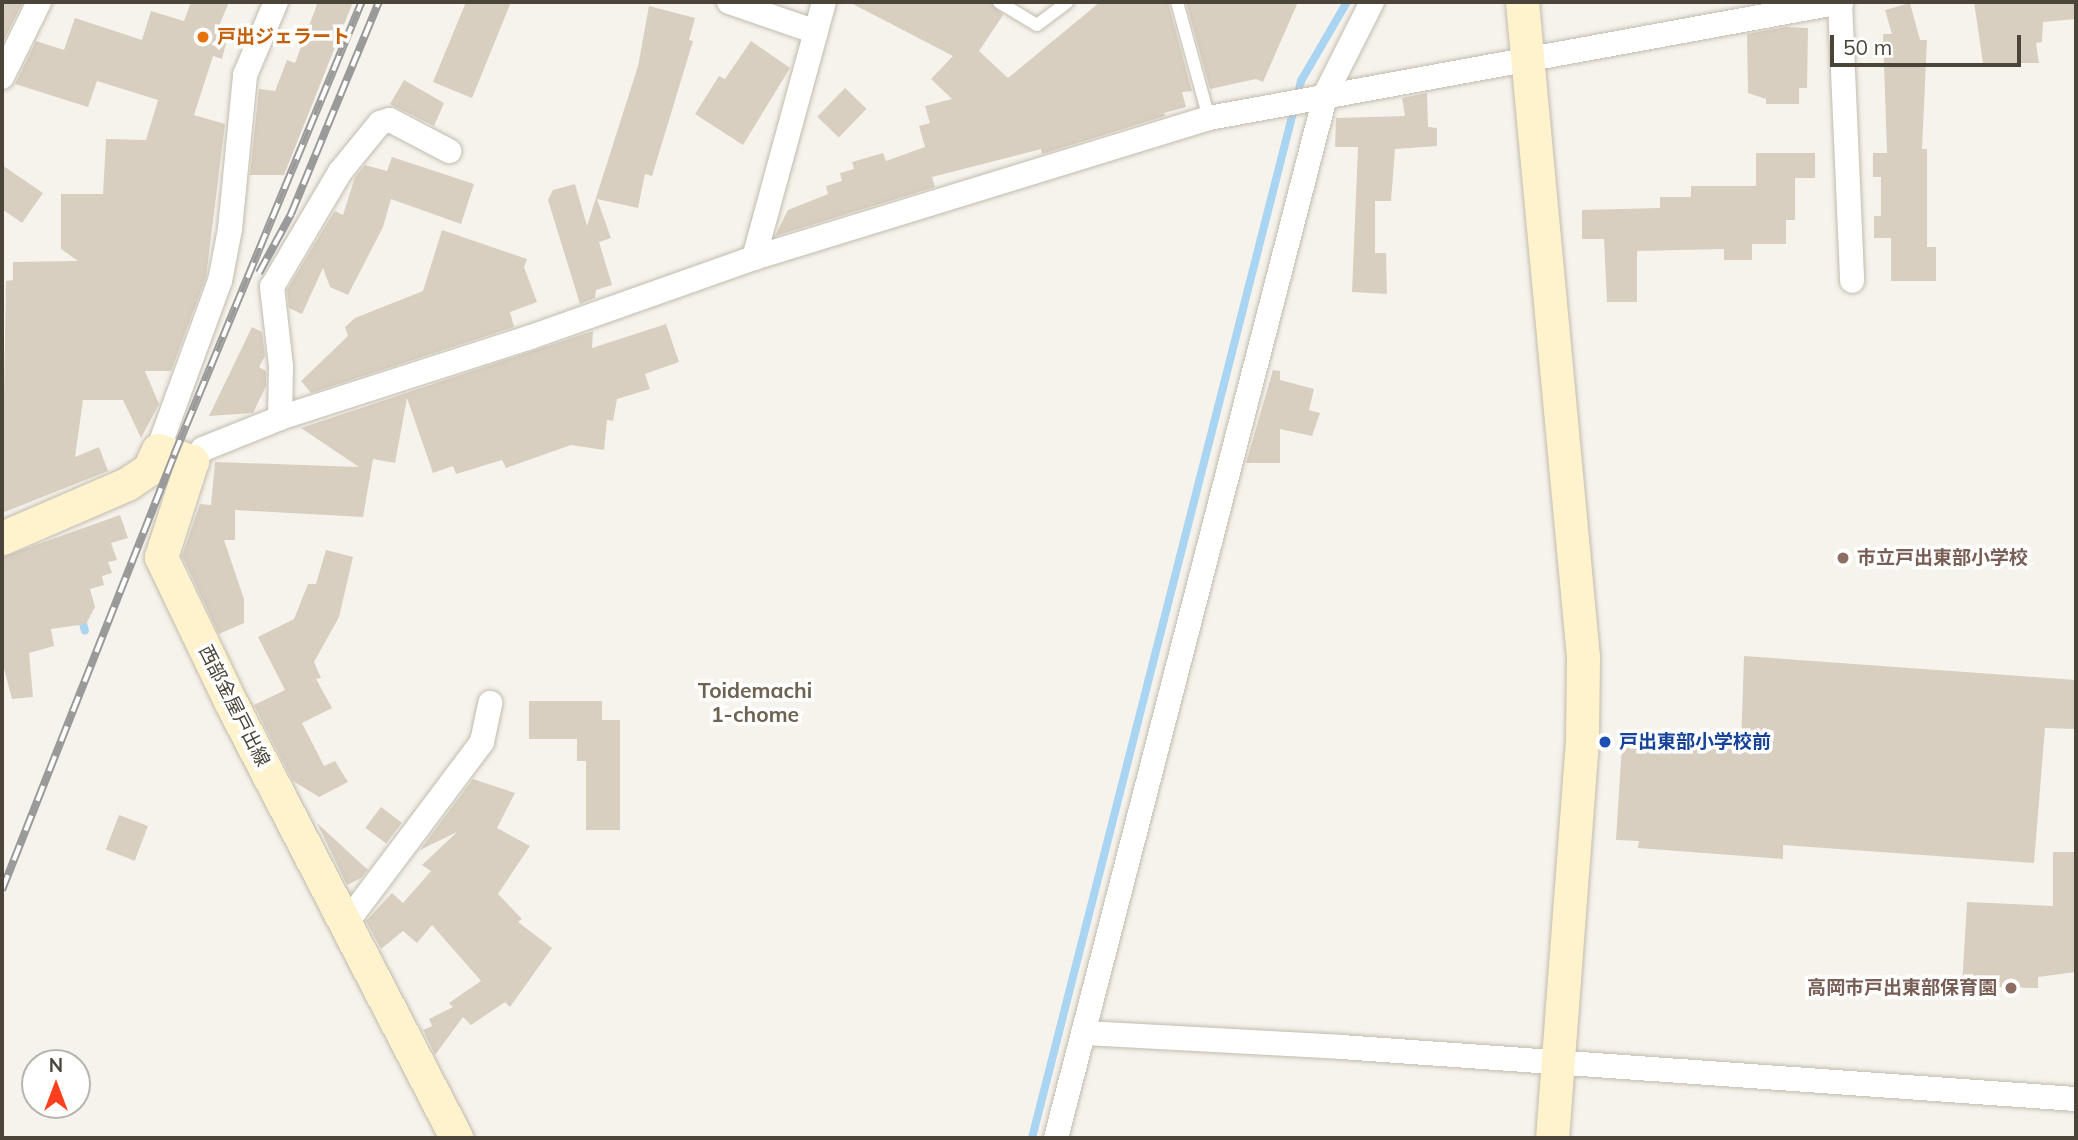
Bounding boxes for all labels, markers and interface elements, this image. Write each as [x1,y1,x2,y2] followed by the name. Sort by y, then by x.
[1833,21,2024,65] scale bar
[217,26,350,48] place label: 戸出ジェラート
[195,29,211,45] marker: 戸出ジェラート
[1843,34,1892,60] text: 50 m
[1857,547,2028,569] place label: 市立戸出東部小学校
[1835,550,1851,566] marker: 市立戸出東部小学校
[194,642,274,770] street label: 西部金屋戸出線
[698,677,812,727] district label: Toidemachi 1-chome
[1619,731,1771,753] place label: 戸出東部小学校前
[1597,734,1613,750] marker: 戸出東部小学校前
[1807,977,1997,999] place label: 高岡市戸出東部保育園
[2003,980,2019,996] marker: 高岡市戸出東部保育園
[21,1049,91,1119] north arrow
[49,1053,63,1077] text: N

